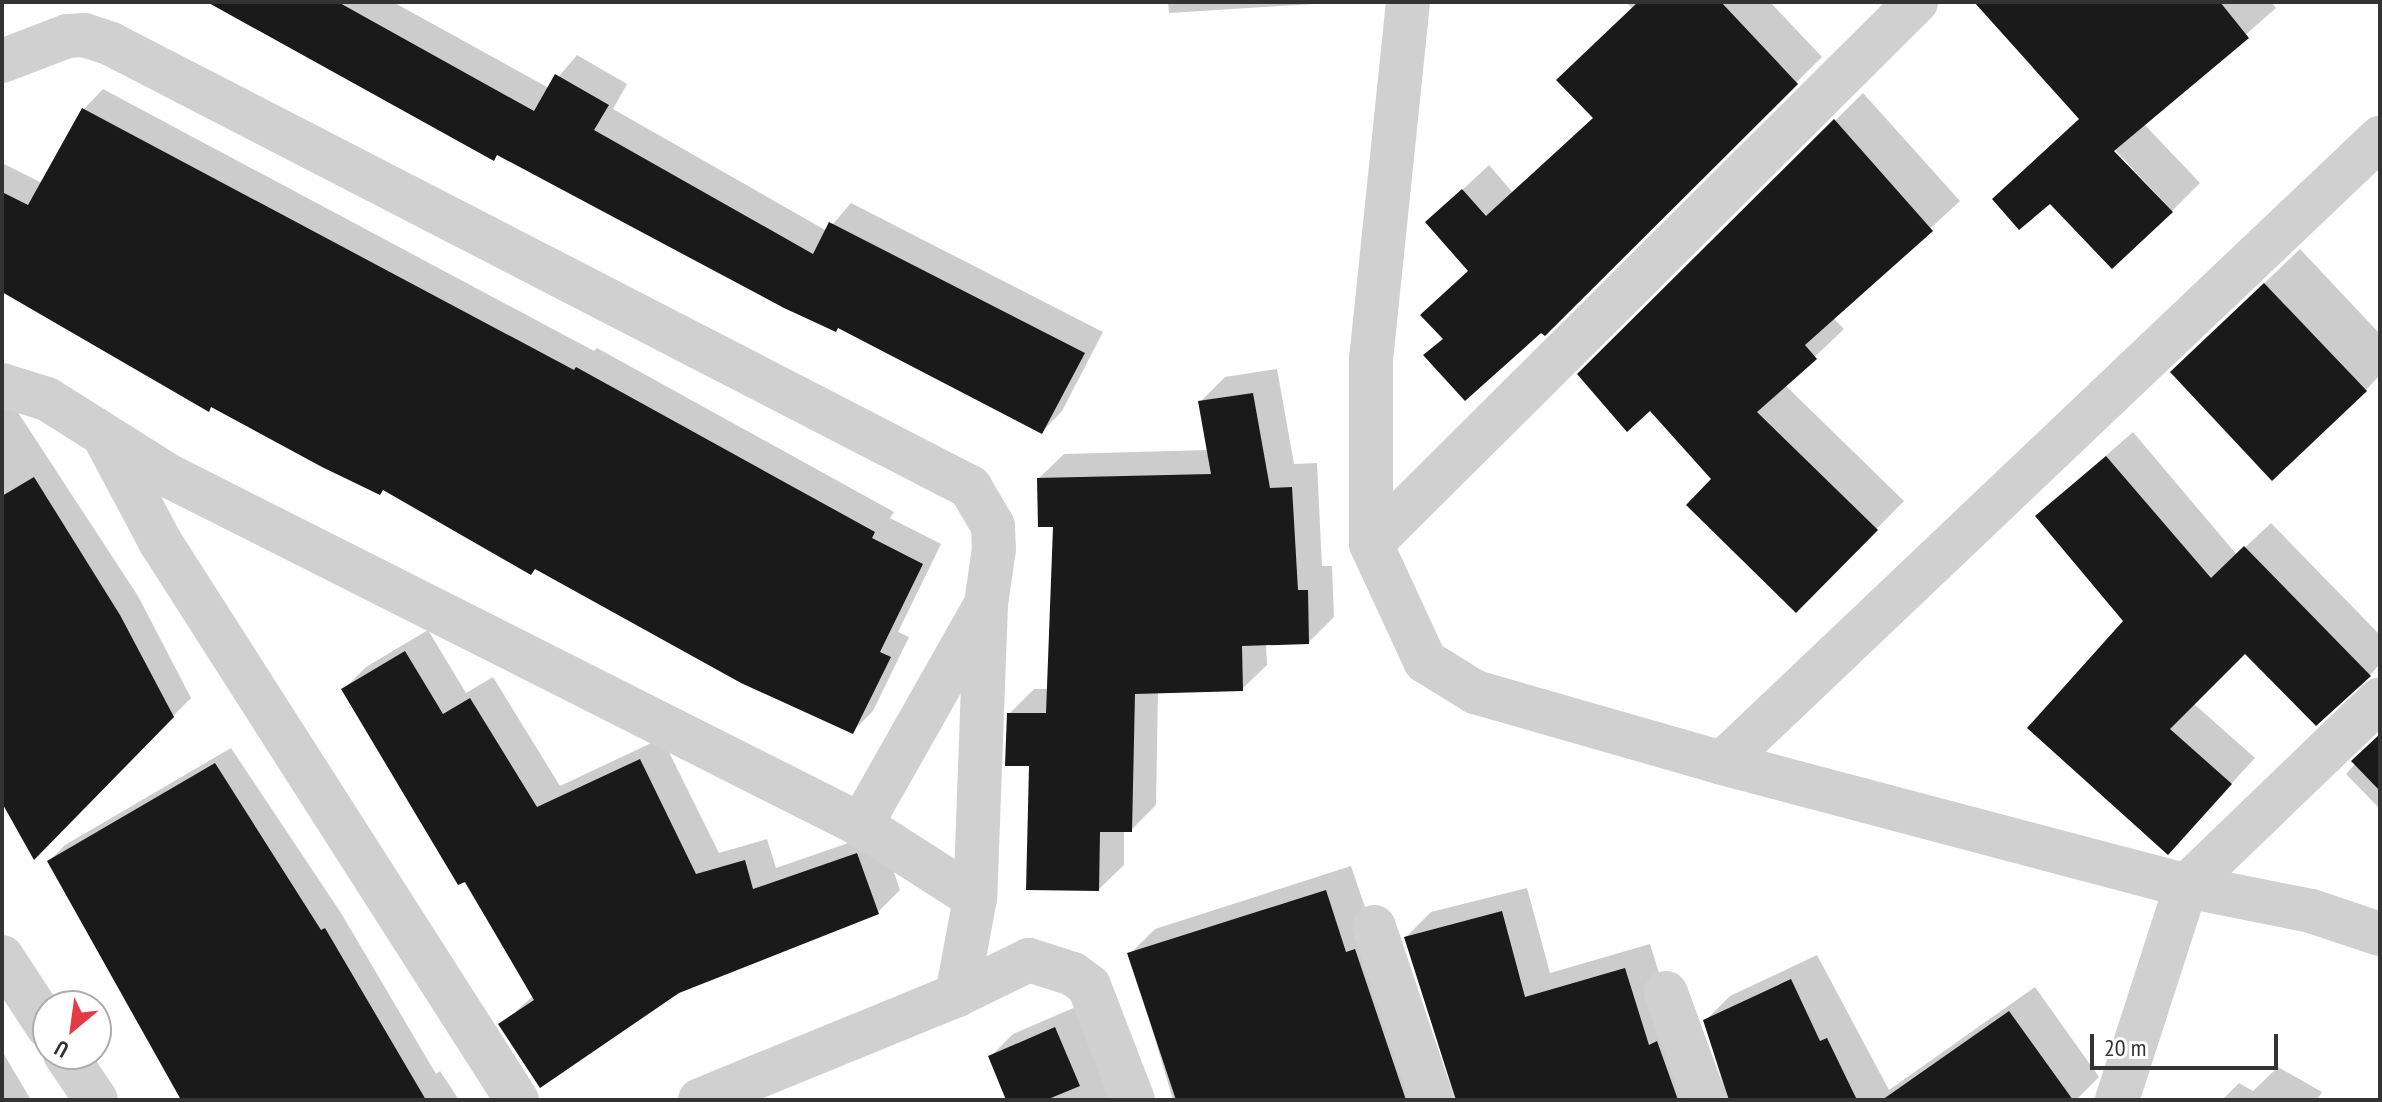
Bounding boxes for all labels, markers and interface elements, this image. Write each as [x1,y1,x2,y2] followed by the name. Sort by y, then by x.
[32,990,112,1070] north arrow
[2094,1018,2282,1068] scale bar
[2104,1032,2146,1063] text: 20 m
[50,1034,73,1064] text: U

